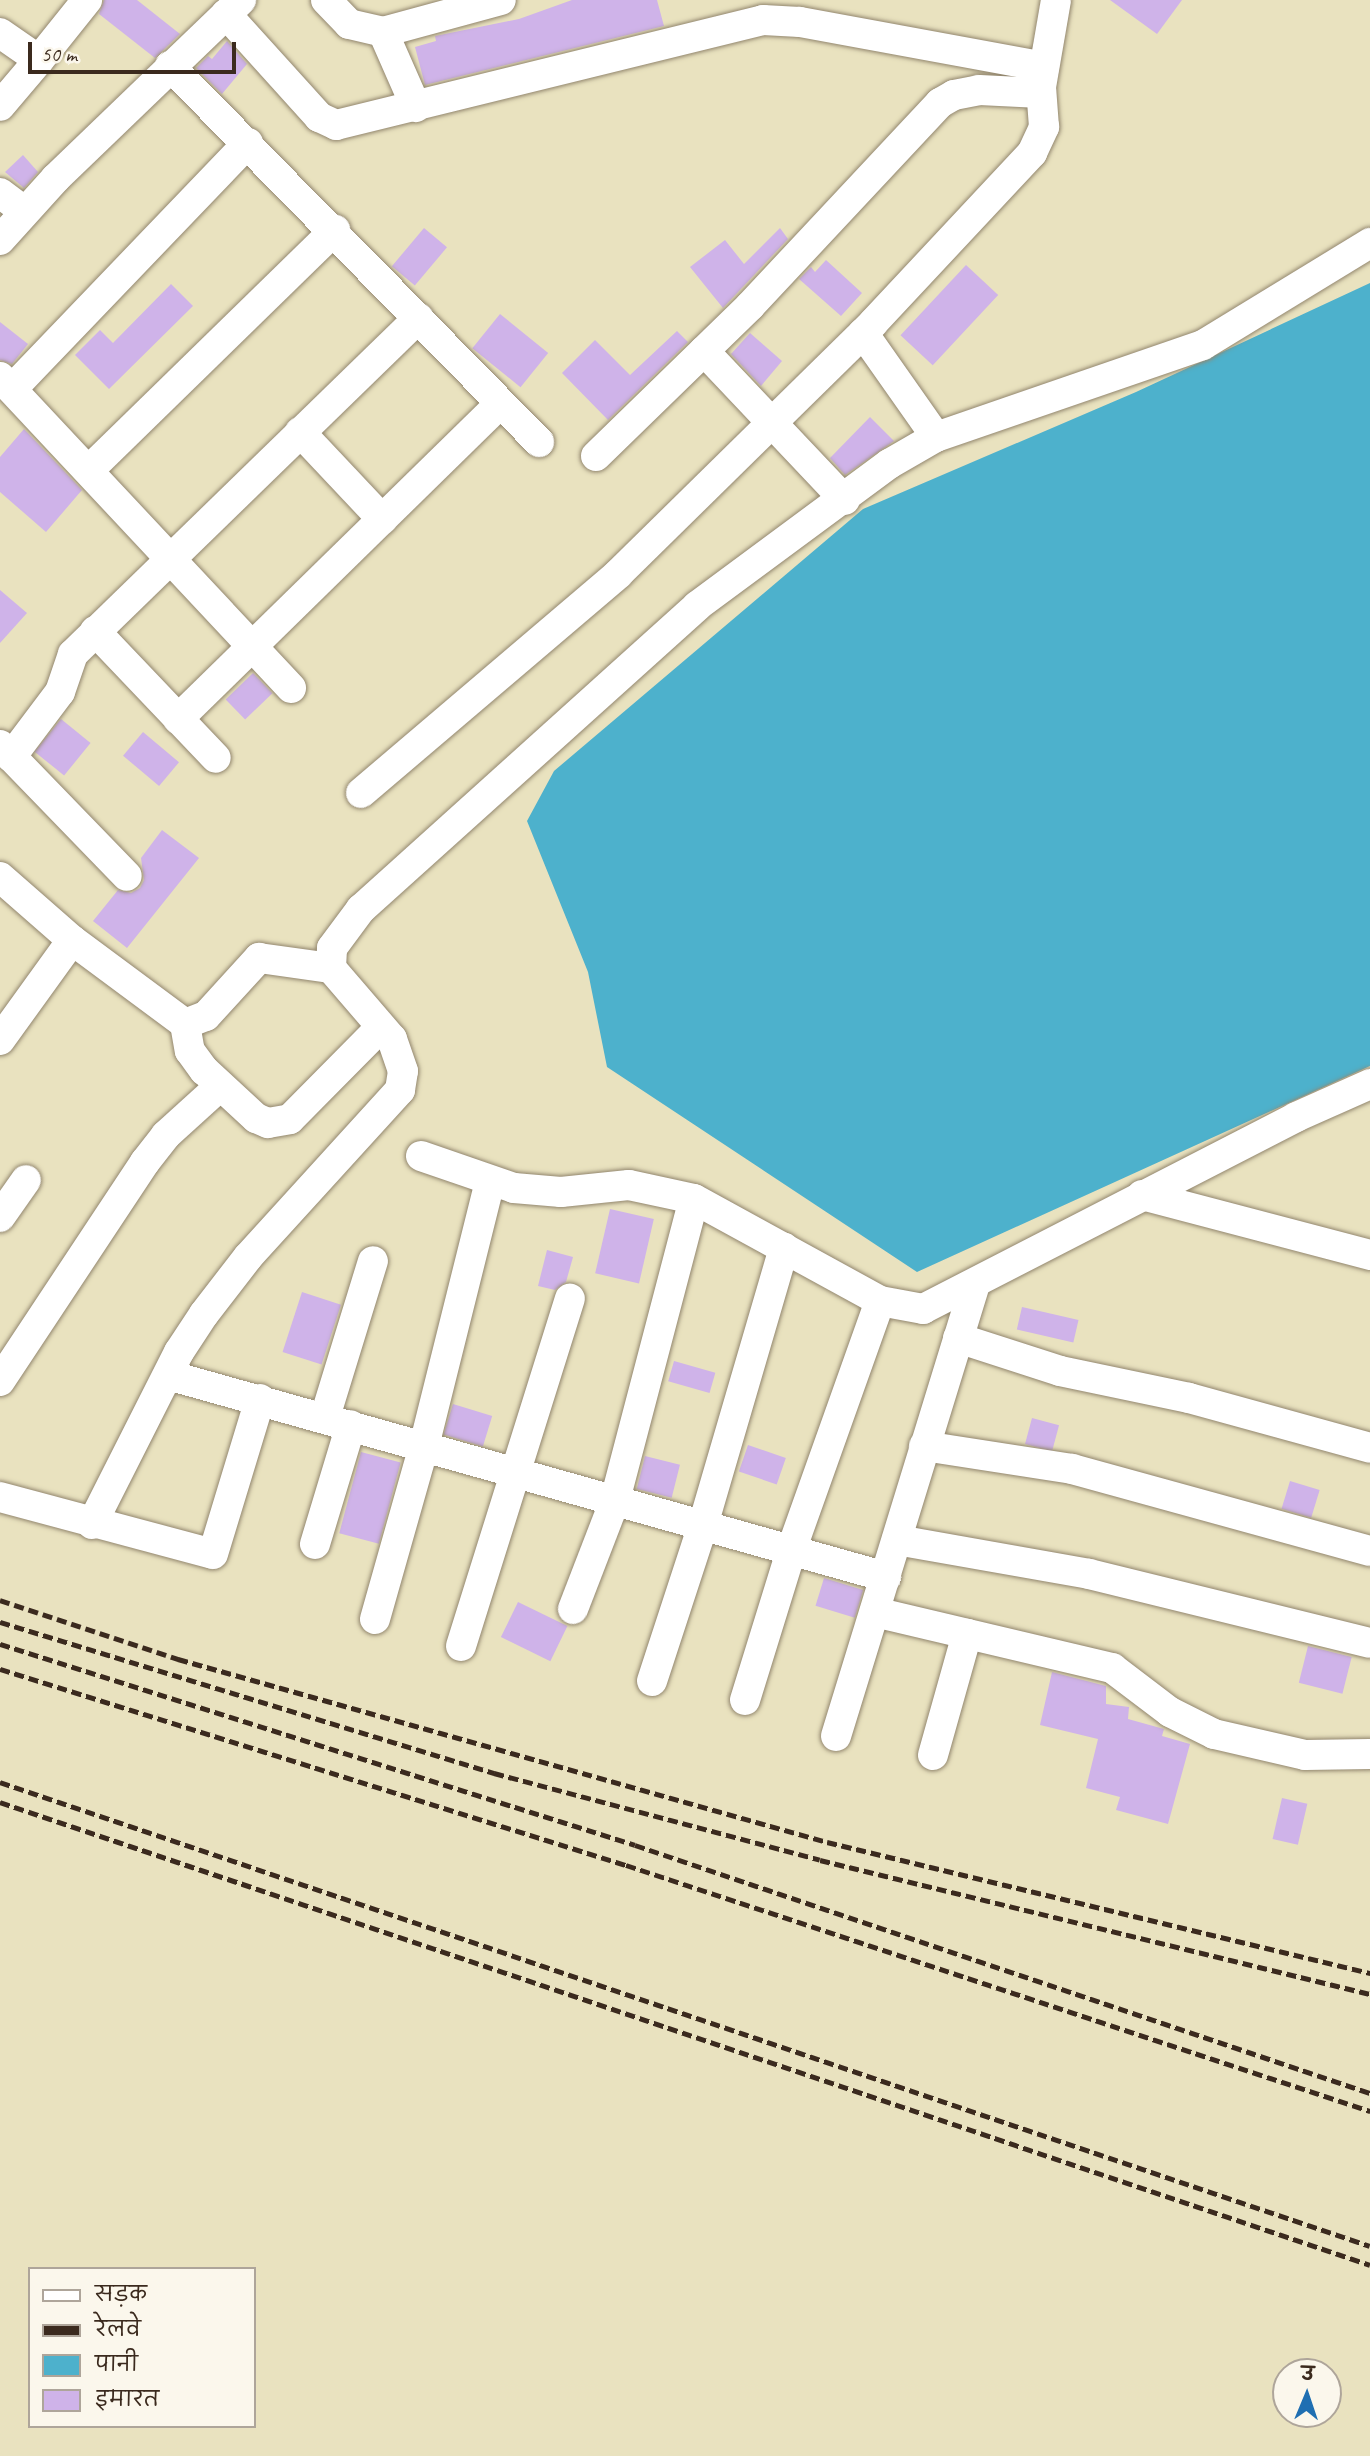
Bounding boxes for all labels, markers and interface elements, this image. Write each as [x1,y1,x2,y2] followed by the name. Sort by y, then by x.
[32,28,240,72] scale bar
[41,41,77,67] text: 50 m
[28,2267,256,2428] legend
[95,2281,147,2307] text: सड़क
[95,2316,141,2342] text: रेलवे
[95,2351,138,2377] text: पानी
[1272,2358,1342,2428] north arrow
[1301,2362,1314,2386] text: उ
[95,2386,159,2412] text: इमारत

